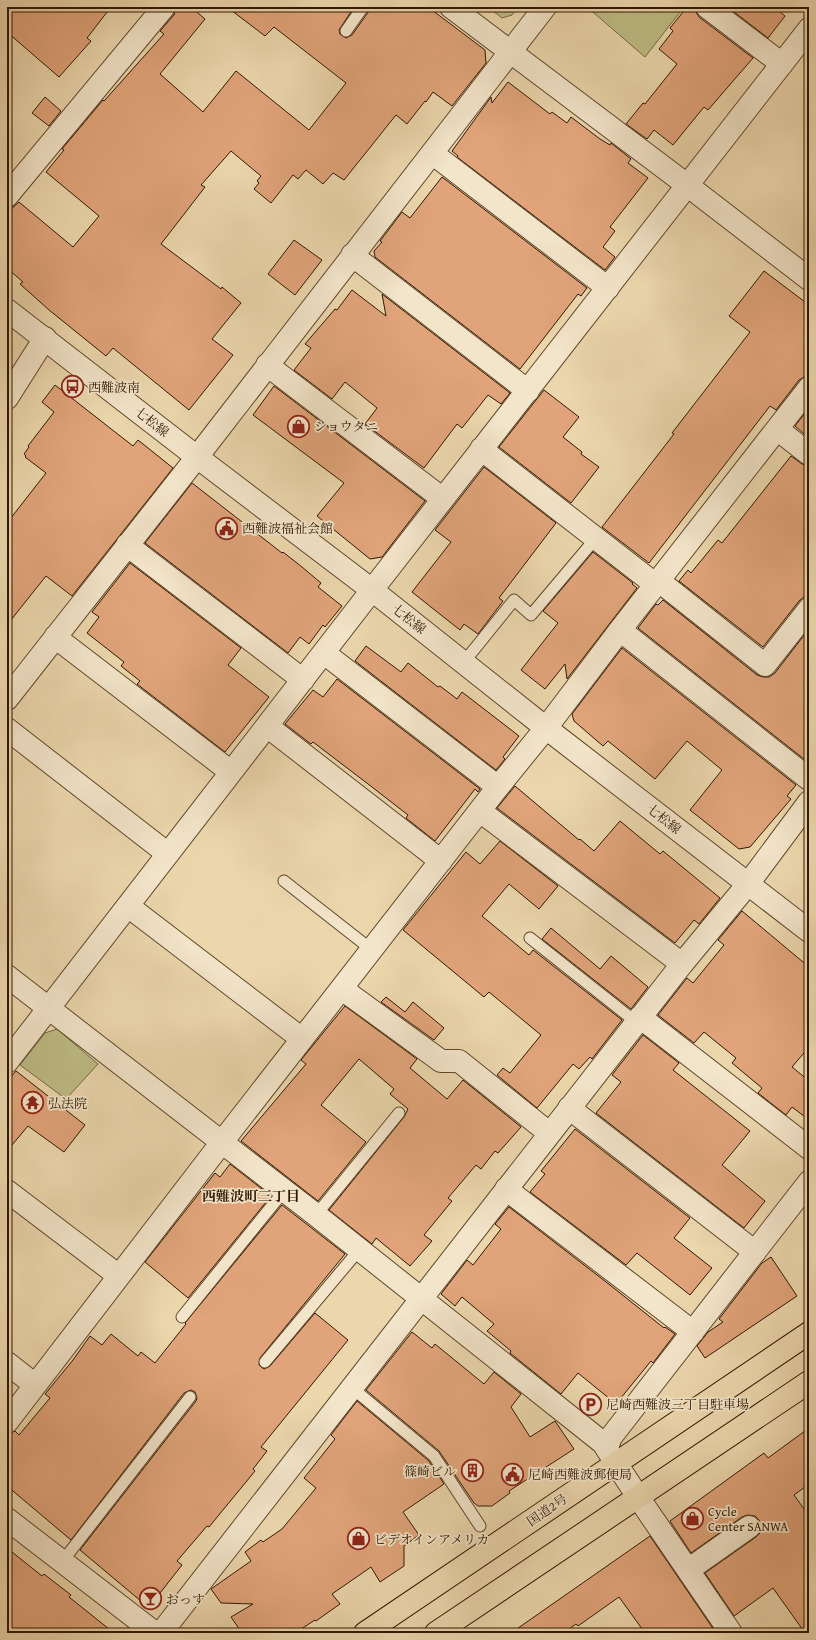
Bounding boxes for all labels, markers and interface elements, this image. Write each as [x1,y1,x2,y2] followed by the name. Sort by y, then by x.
[60,374,86,400] bus stop icon: 西難波南
[88,378,140,397] place label: 西難波南
[131,403,173,441] street label: 七松線
[285,413,311,439] shop icon: ショウタニ
[314,417,379,436] place label: ショウタニ
[213,515,239,541] public building icon: 西難波福祉会館
[242,519,333,538] place label: 西難波福祉会館
[388,600,430,638] street label: 七松線
[643,800,685,838] street label: 七松線
[19,1090,45,1116] temple icon: 弘法院
[48,1094,87,1113] place label: 弘法院
[202,1186,300,1206] district label: 西難波町三丁目
[578,1391,604,1417] parking icon: 尼崎西難波三丁目駐車場
[606,1395,749,1414] place label: 尼崎西難波三丁目駐車場
[459,1458,485,1484] building icon: 篠崎ビル
[500,1461,526,1487] public building icon: 尼崎西難波郵便局
[404,1462,456,1481] place label: 篠崎ビル
[528,1465,632,1484] place label: 尼崎西難波郵便局
[523,1489,571,1531] street label: 国道2号
[708,1502,788,1536] place label: Cycle Center SANWA
[680,1505,706,1531] shop icon: Cycle Center SANWA
[346,1526,372,1552] shop icon: ビデオインアメリカ
[374,1530,489,1549] place label: ビデオインアメリカ
[137,1586,163,1612] bar icon: おっす
[166,1590,205,1609] place label: おっす

